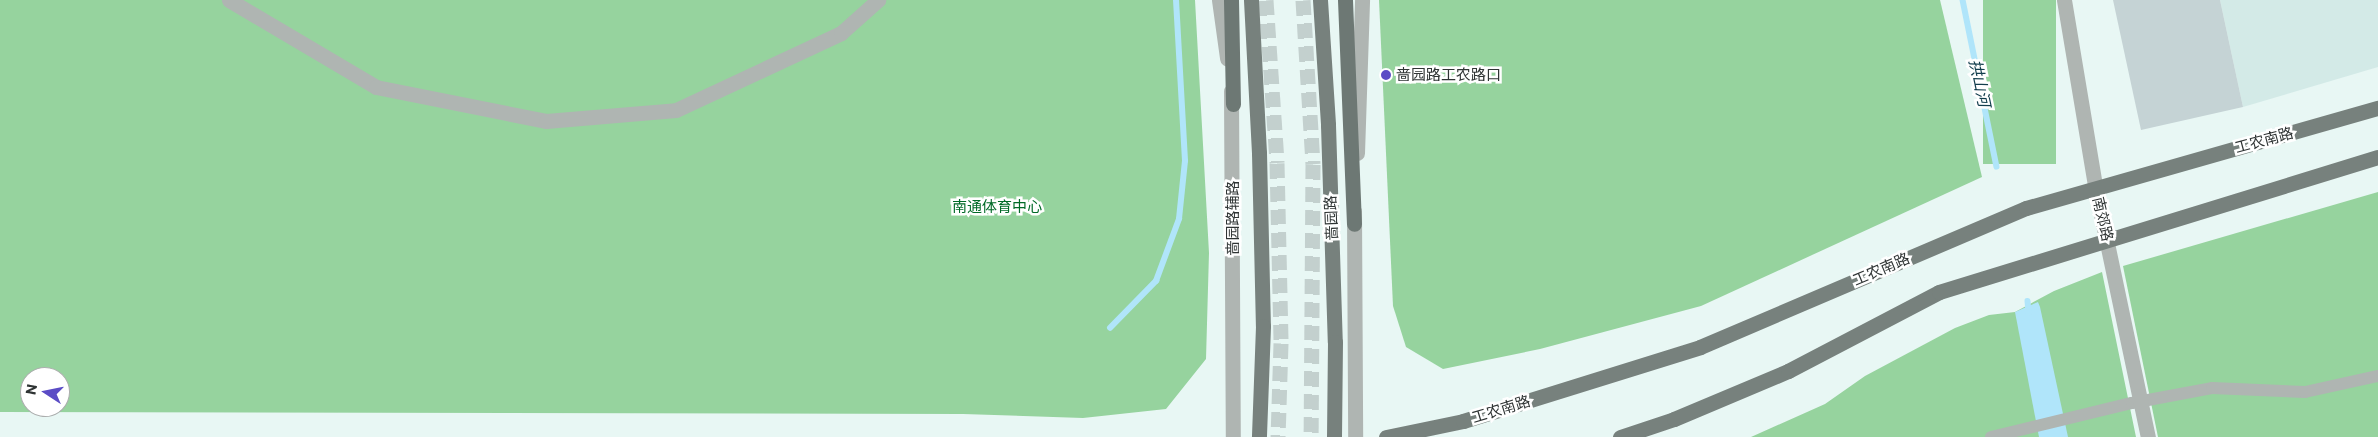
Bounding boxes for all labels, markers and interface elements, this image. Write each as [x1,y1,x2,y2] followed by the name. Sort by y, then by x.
[1966,58,1994,108] water label: 拱山河
[1396,66,1501,84] place label: 啬园路工农路口
[1380,69,1392,81] marker: 啬园路工农路口
[2233,124,2295,156] street label: 工农南路
[1224,181,1242,255] street label: 啬园路辅路
[1321,195,1341,241] street label: 啬园路
[2089,195,2117,243] street label: 南郊路
[952,198,1042,216] park label: 南通体育中心
[1850,249,1912,289] street label: 工农南路
[20,367,70,417] north arrow
[21,382,40,396] text: N
[1470,392,1532,426] street label: 工农南路

